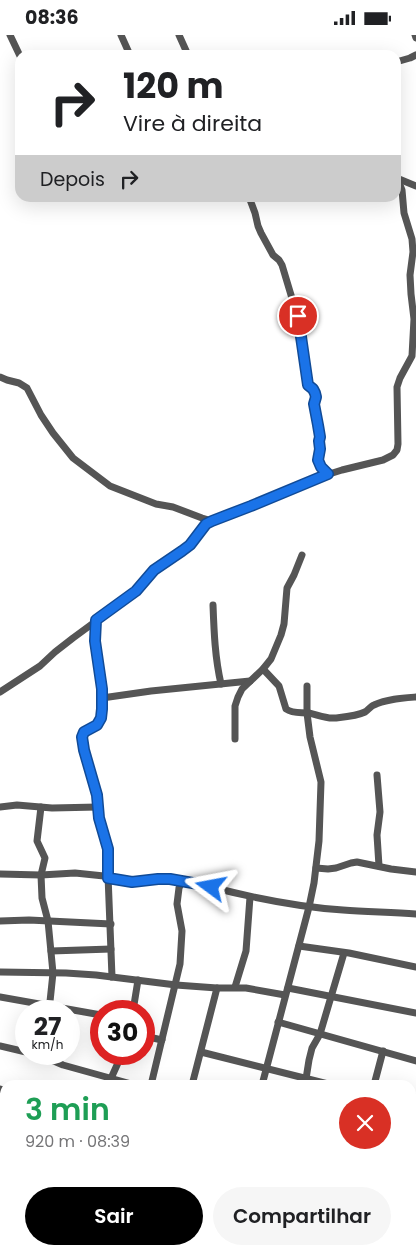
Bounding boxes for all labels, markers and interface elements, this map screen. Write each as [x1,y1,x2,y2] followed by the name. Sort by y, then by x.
[25,4,79,31] text: 08:36
[123,61,223,110] text: 120 m
[40,70,105,135] icon: right
[123,108,262,139] text: Vire à direita
[115,165,143,193] icon: right
[40,166,105,193] text: Depois
[277,295,319,337] pin
[284,302,312,330] icon: arrive
[184,860,236,912] position arrow
[90,1000,155,1065] speed limit sign: 30
[34,1009,61,1044] text: 27
[32,1036,63,1053] text: km/h
[25,1088,110,1131] text: 3 min
[339,1097,391,1149] button: close
[25,1130,130,1153] text: 920 m · 08:39
[25,1187,203,1245] button: Sair
[213,1187,391,1245] button: Compartilhar

